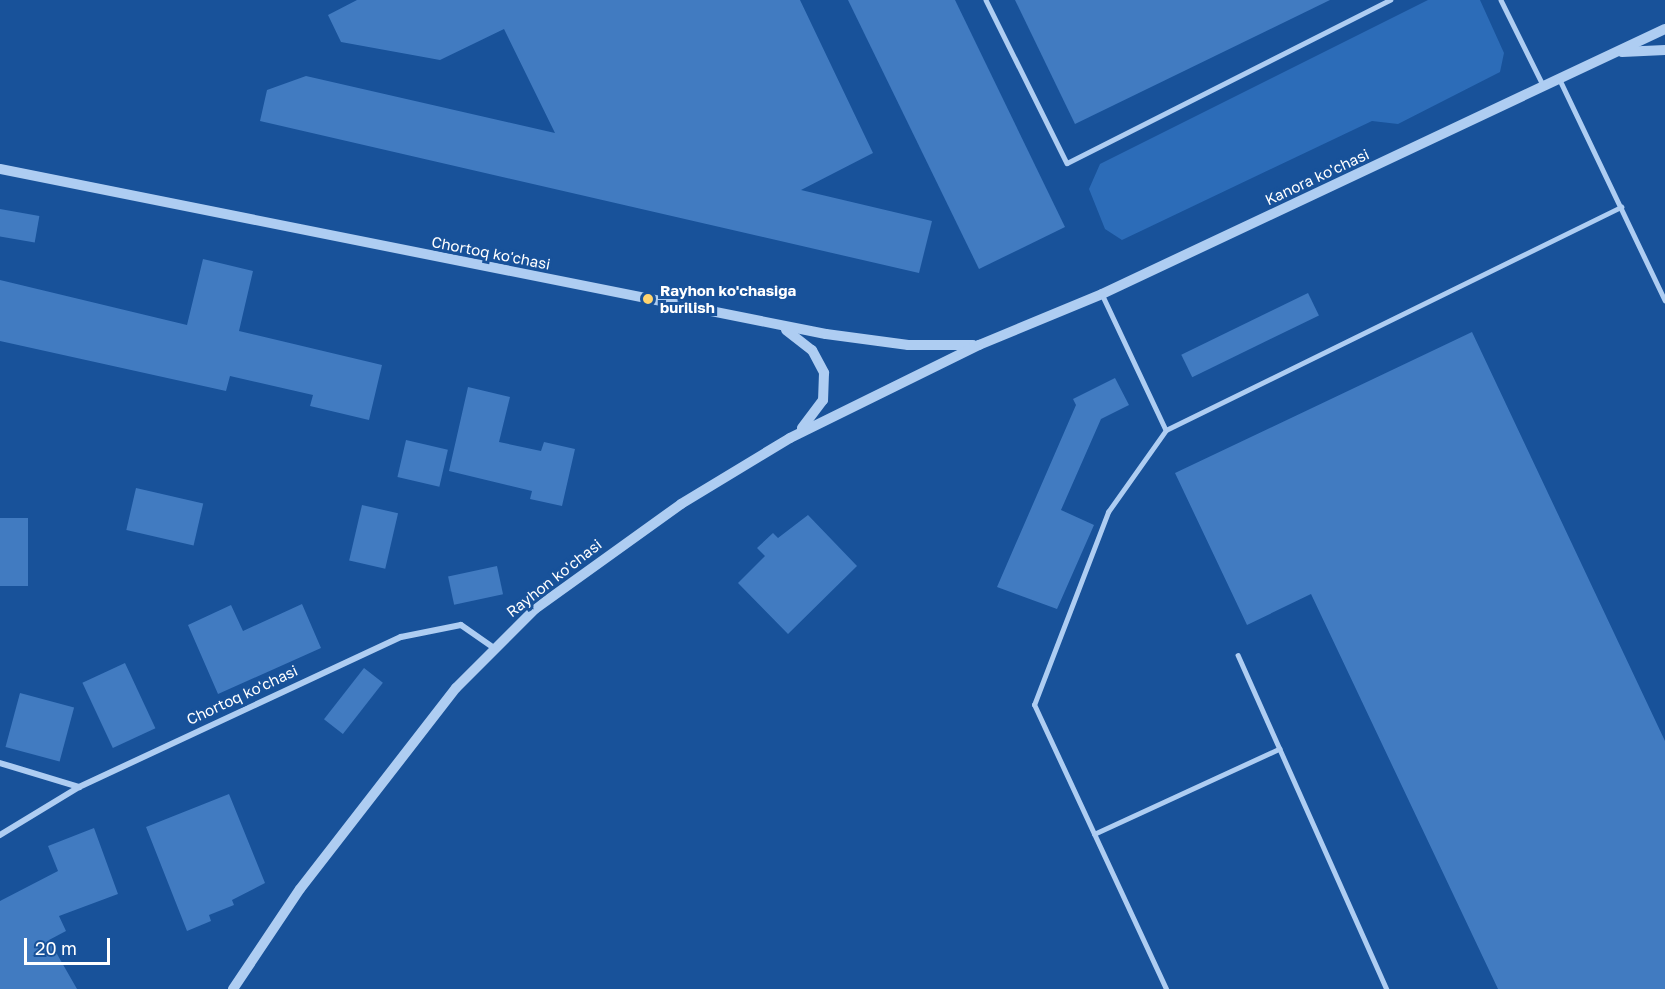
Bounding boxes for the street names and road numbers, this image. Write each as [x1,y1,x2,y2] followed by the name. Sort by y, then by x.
[1262,145,1372,209] street label: Kanora ko'chasi
[430,233,552,273] street label: Chortoq ko'chasi
[503,535,605,621] street label: Rayhon ko'chasi
[184,661,300,729] street label: Chortoq ko'chasi

